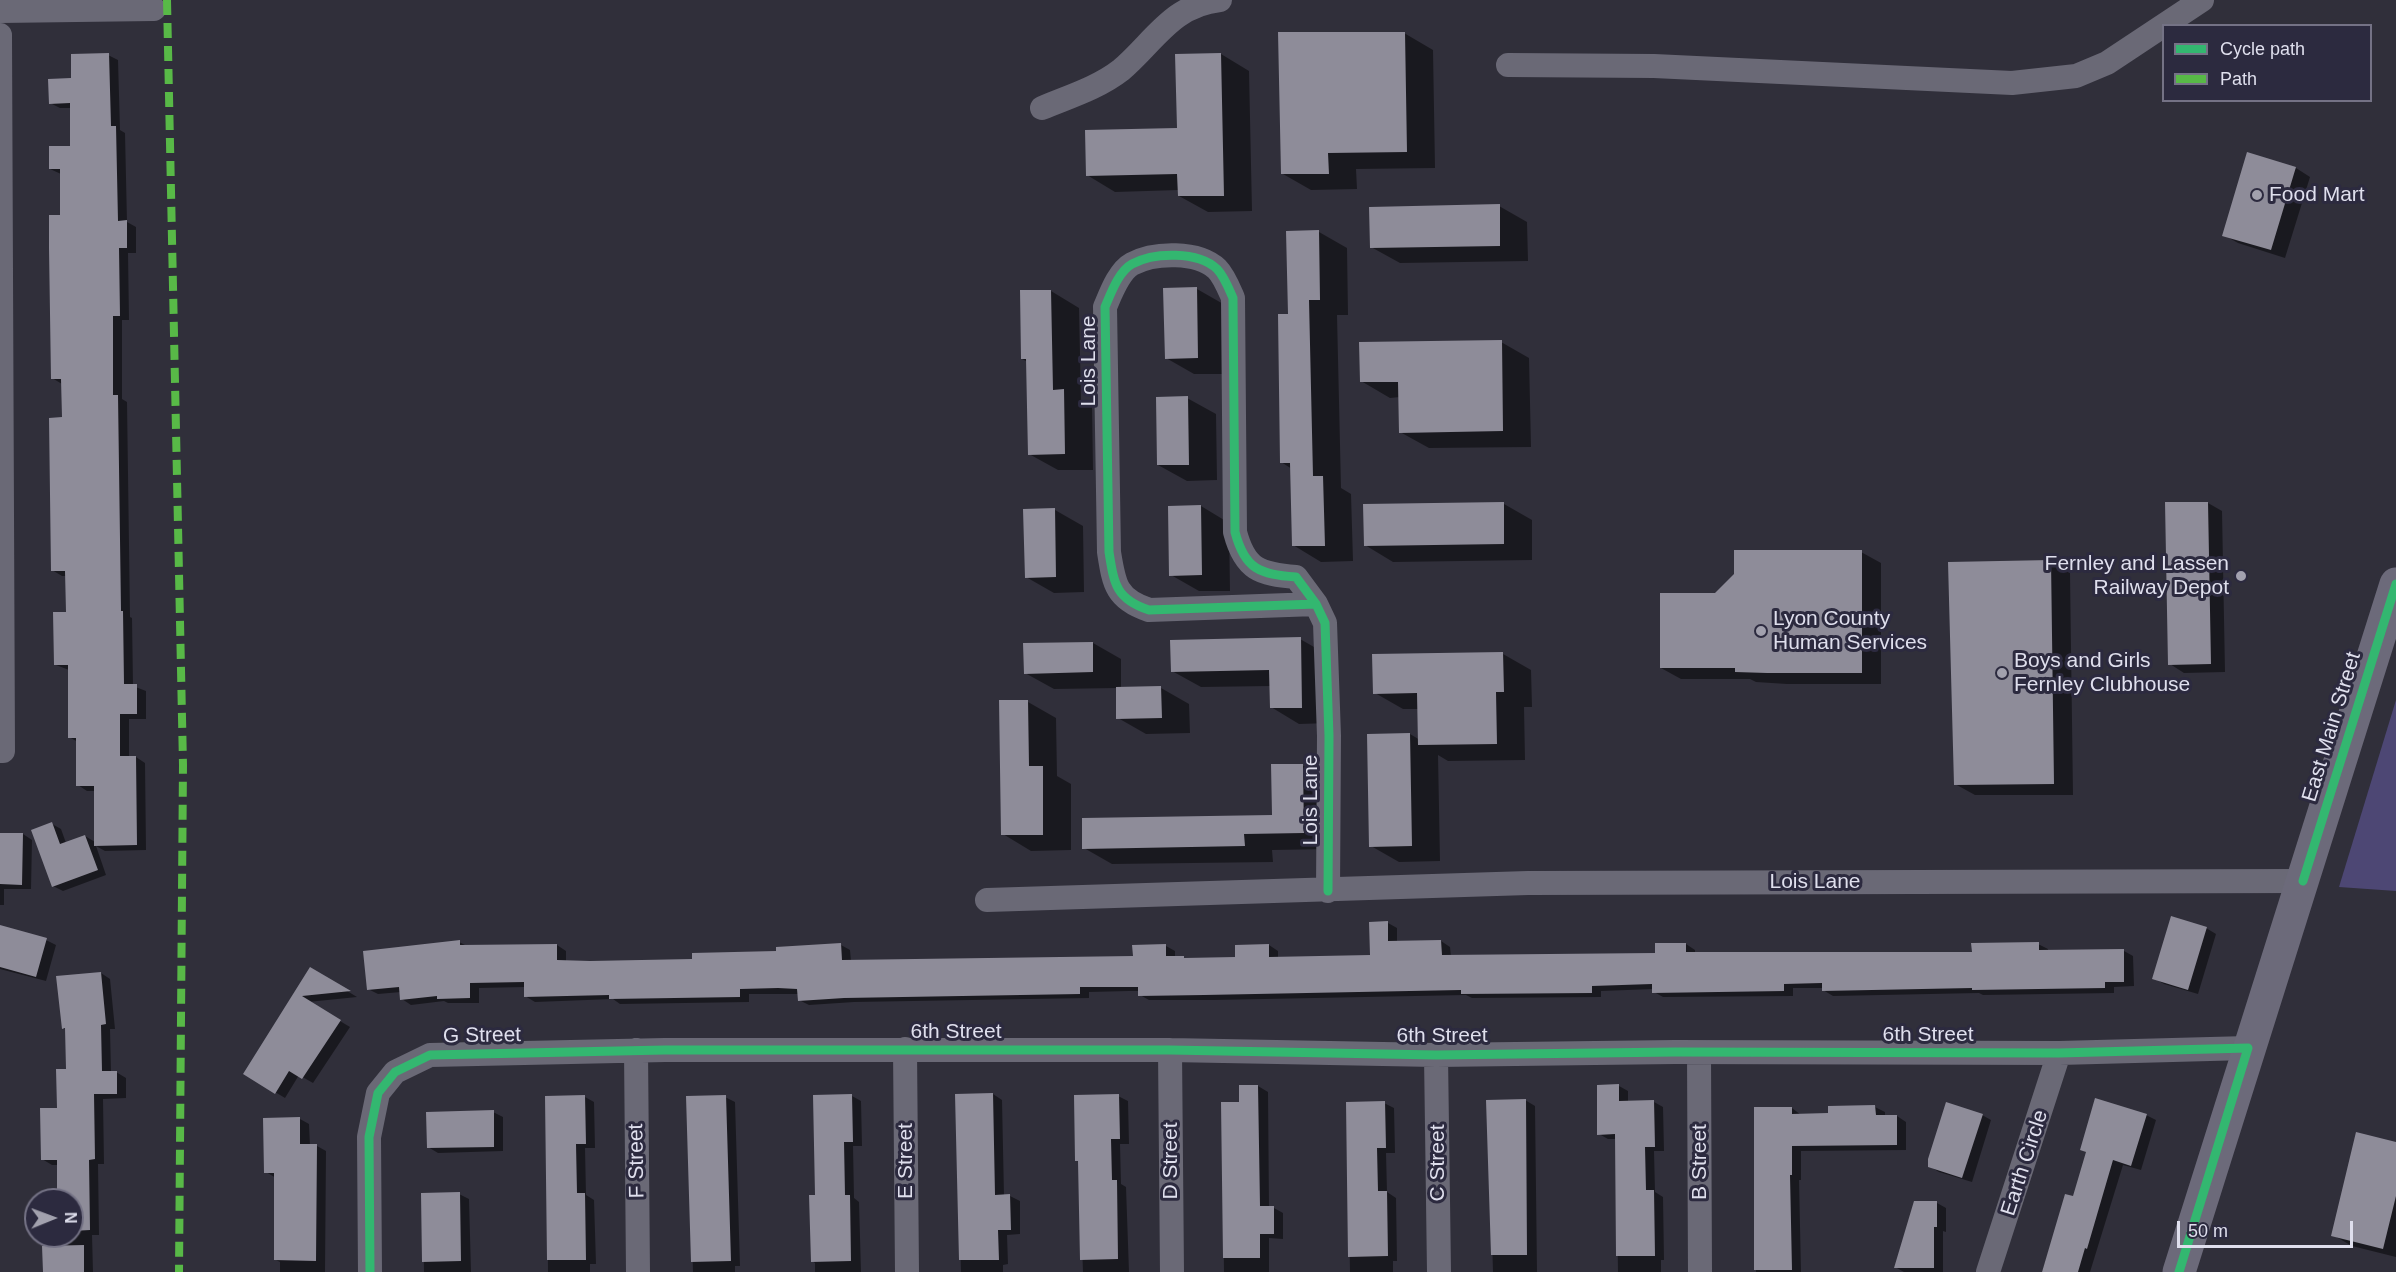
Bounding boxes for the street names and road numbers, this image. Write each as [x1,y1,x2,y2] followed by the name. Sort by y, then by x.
[1076,315,1102,407] street label: Lois Lane
[2297,649,2367,805] street label: East Main Street
[1298,754,1324,846] street label: Lois Lane
[1769,869,1861,895] street label: Lois Lane
[910,1019,1002,1045] street label: 6th Street
[1882,1022,1974,1048] street label: 6th Street
[443,1023,521,1049] street label: G Street
[1396,1023,1488,1049] street label: 6th Street
[1996,1107,2054,1219] street label: Earth Circle
[1158,1122,1184,1200] street label: D Street
[624,1123,650,1199] street label: F Street
[893,1123,919,1199] street label: E Street
[1425,1124,1451,1202] street label: C Street
[1687,1124,1713,1200] street label: B Street

